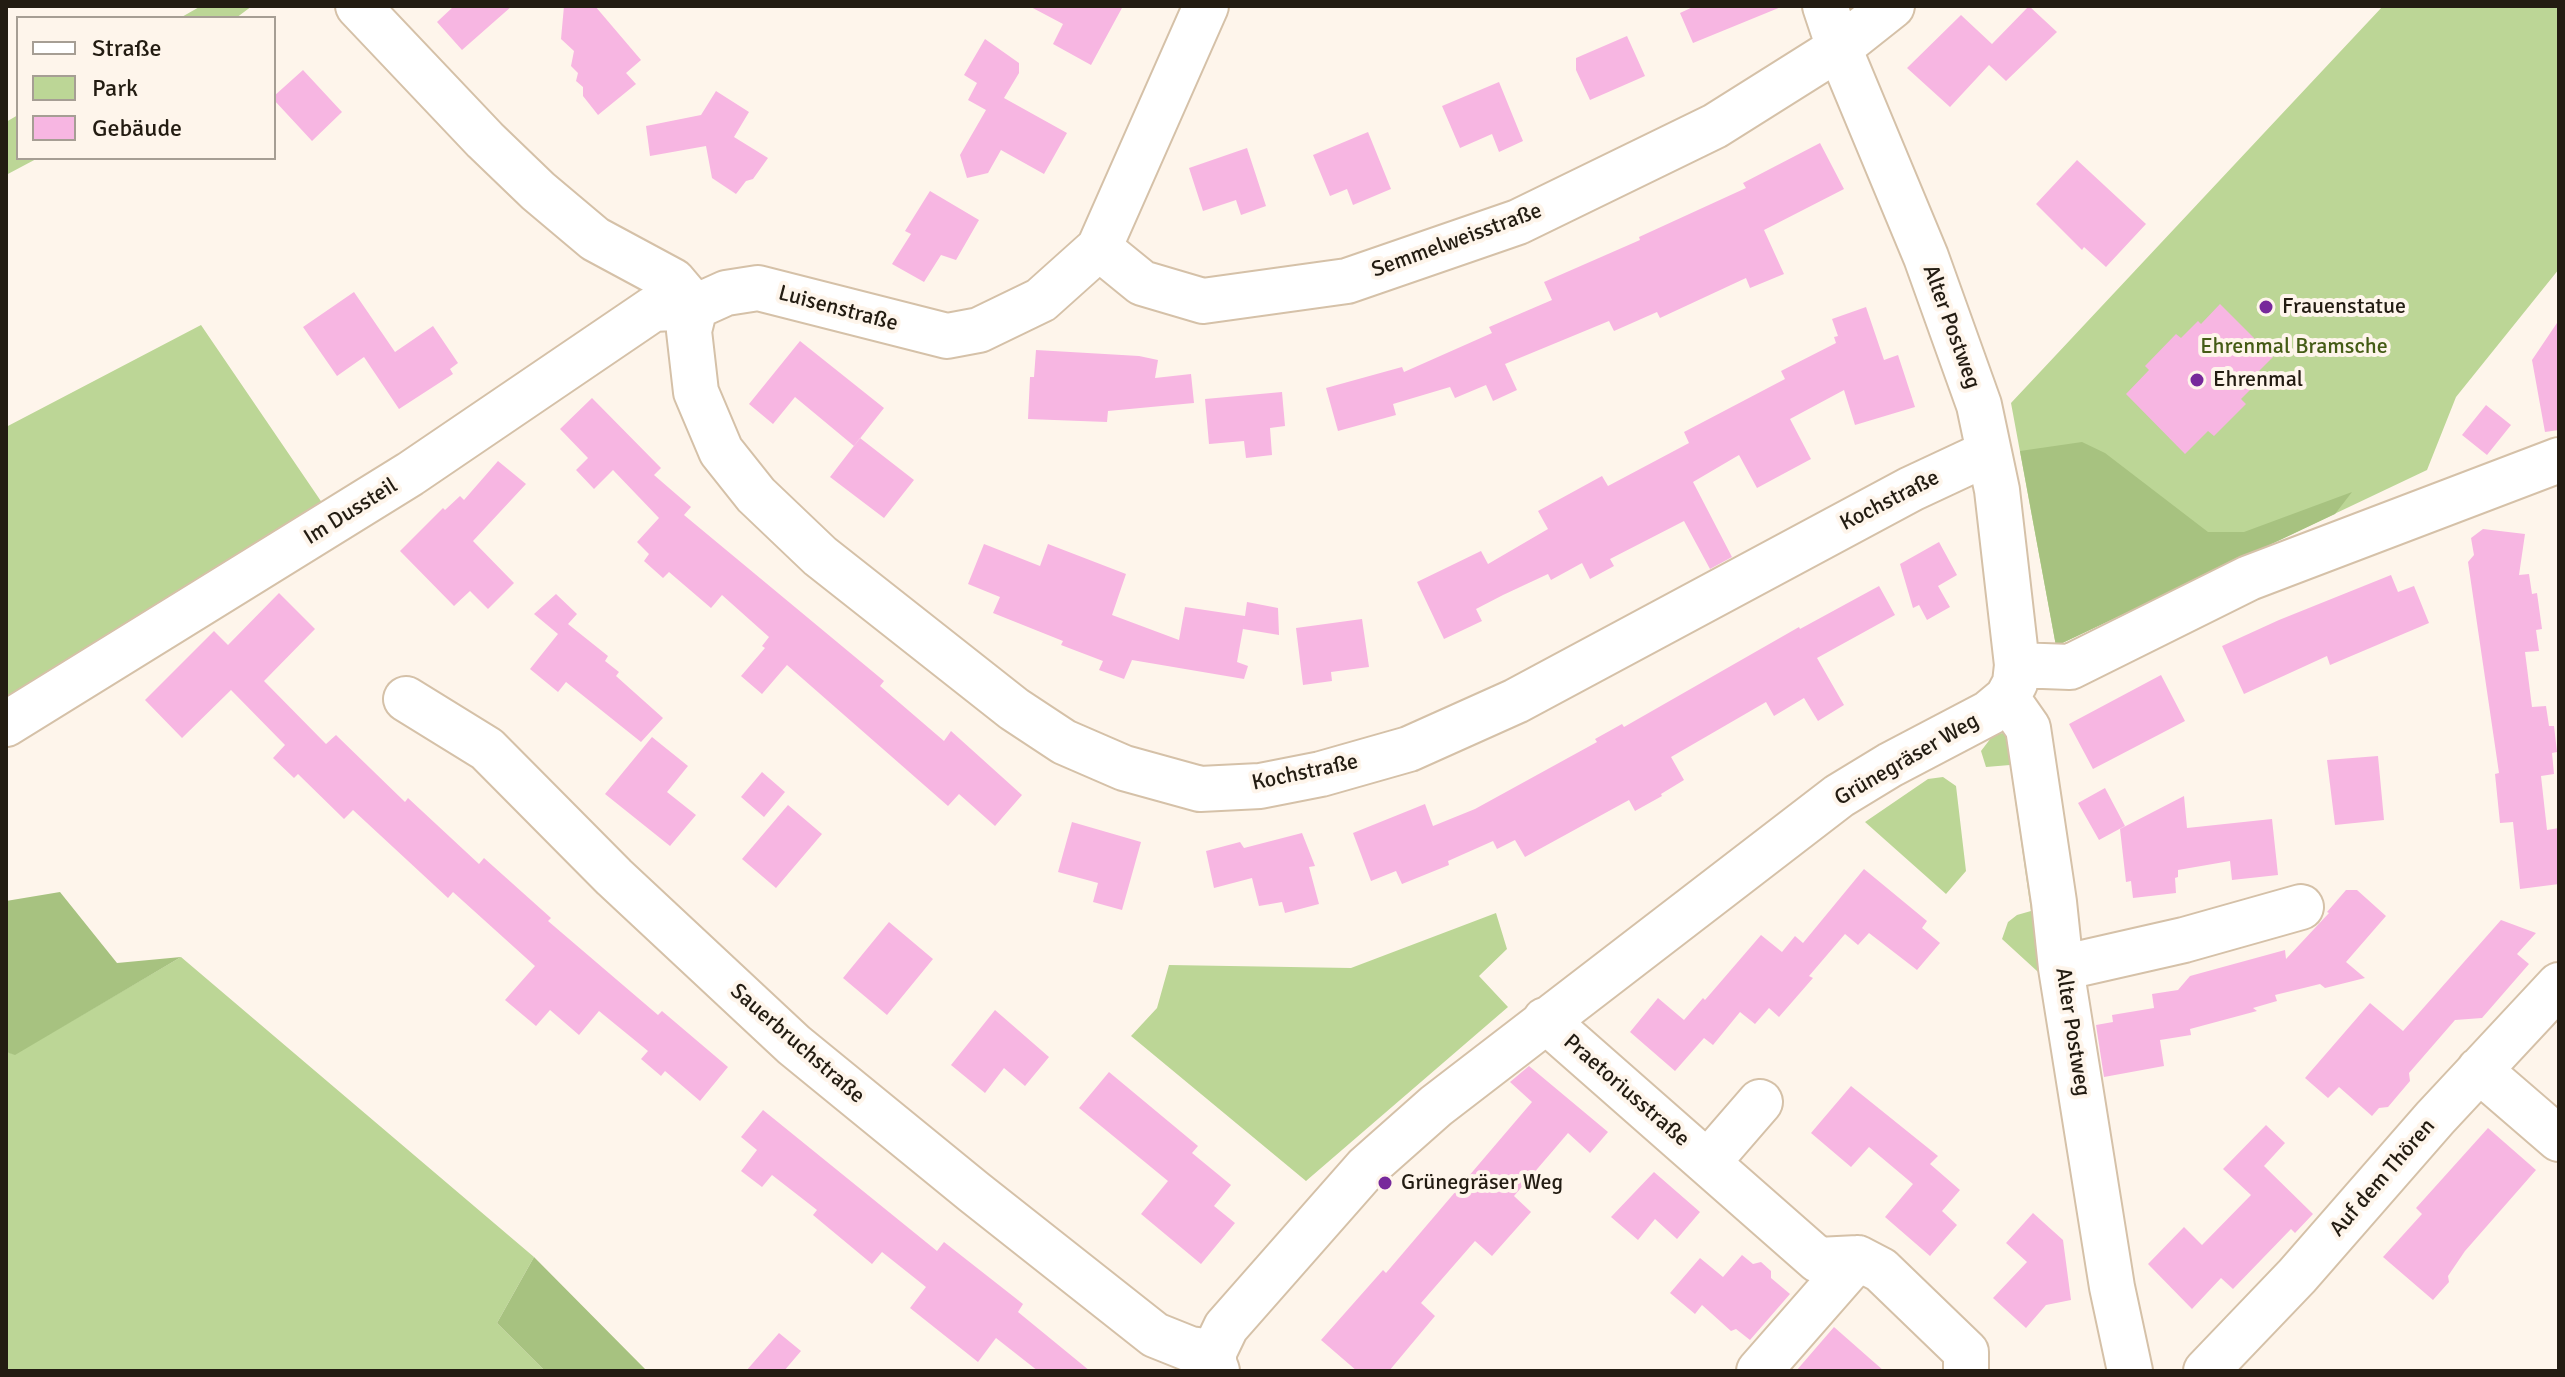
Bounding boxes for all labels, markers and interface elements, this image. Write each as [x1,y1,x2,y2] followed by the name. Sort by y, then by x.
[16,16,276,160] legend
[92,33,162,63] text: Straße
[92,73,138,103] text: Park
[92,113,182,143] text: Gebäude
[1368,198,1546,284] street label: Semmelweisstraße
[1916,261,1986,393] street label: Alter Postweg
[775,280,901,338] street label: Luisenstraße
[2282,294,2406,320] place label: Frauenstatue
[2257,298,2275,316] marker: Frauenstatue
[2200,334,2388,360] park label: Ehrenmal Bramsche
[2213,367,2303,393] place label: Ehrenmal
[2188,371,2206,389] marker: Ehrenmal
[1836,465,1944,537] street label: Kochstraße
[299,473,403,551] street label: Im Dussteil
[1830,708,1984,812] street label: Grünegräser Weg
[1250,749,1360,797] street label: Kochstraße
[2049,966,2095,1098] street label: Alter Postweg
[724,978,870,1110] street label: Sauerbruchstraße
[1558,1029,1694,1153] street label: Praetoriusstraße
[2325,1114,2441,1242] street label: Auf dem Thören
[1401,1170,1563,1196] place label: Grünegräser Weg
[1376,1174,1394,1192] marker: Grünegräser Weg

